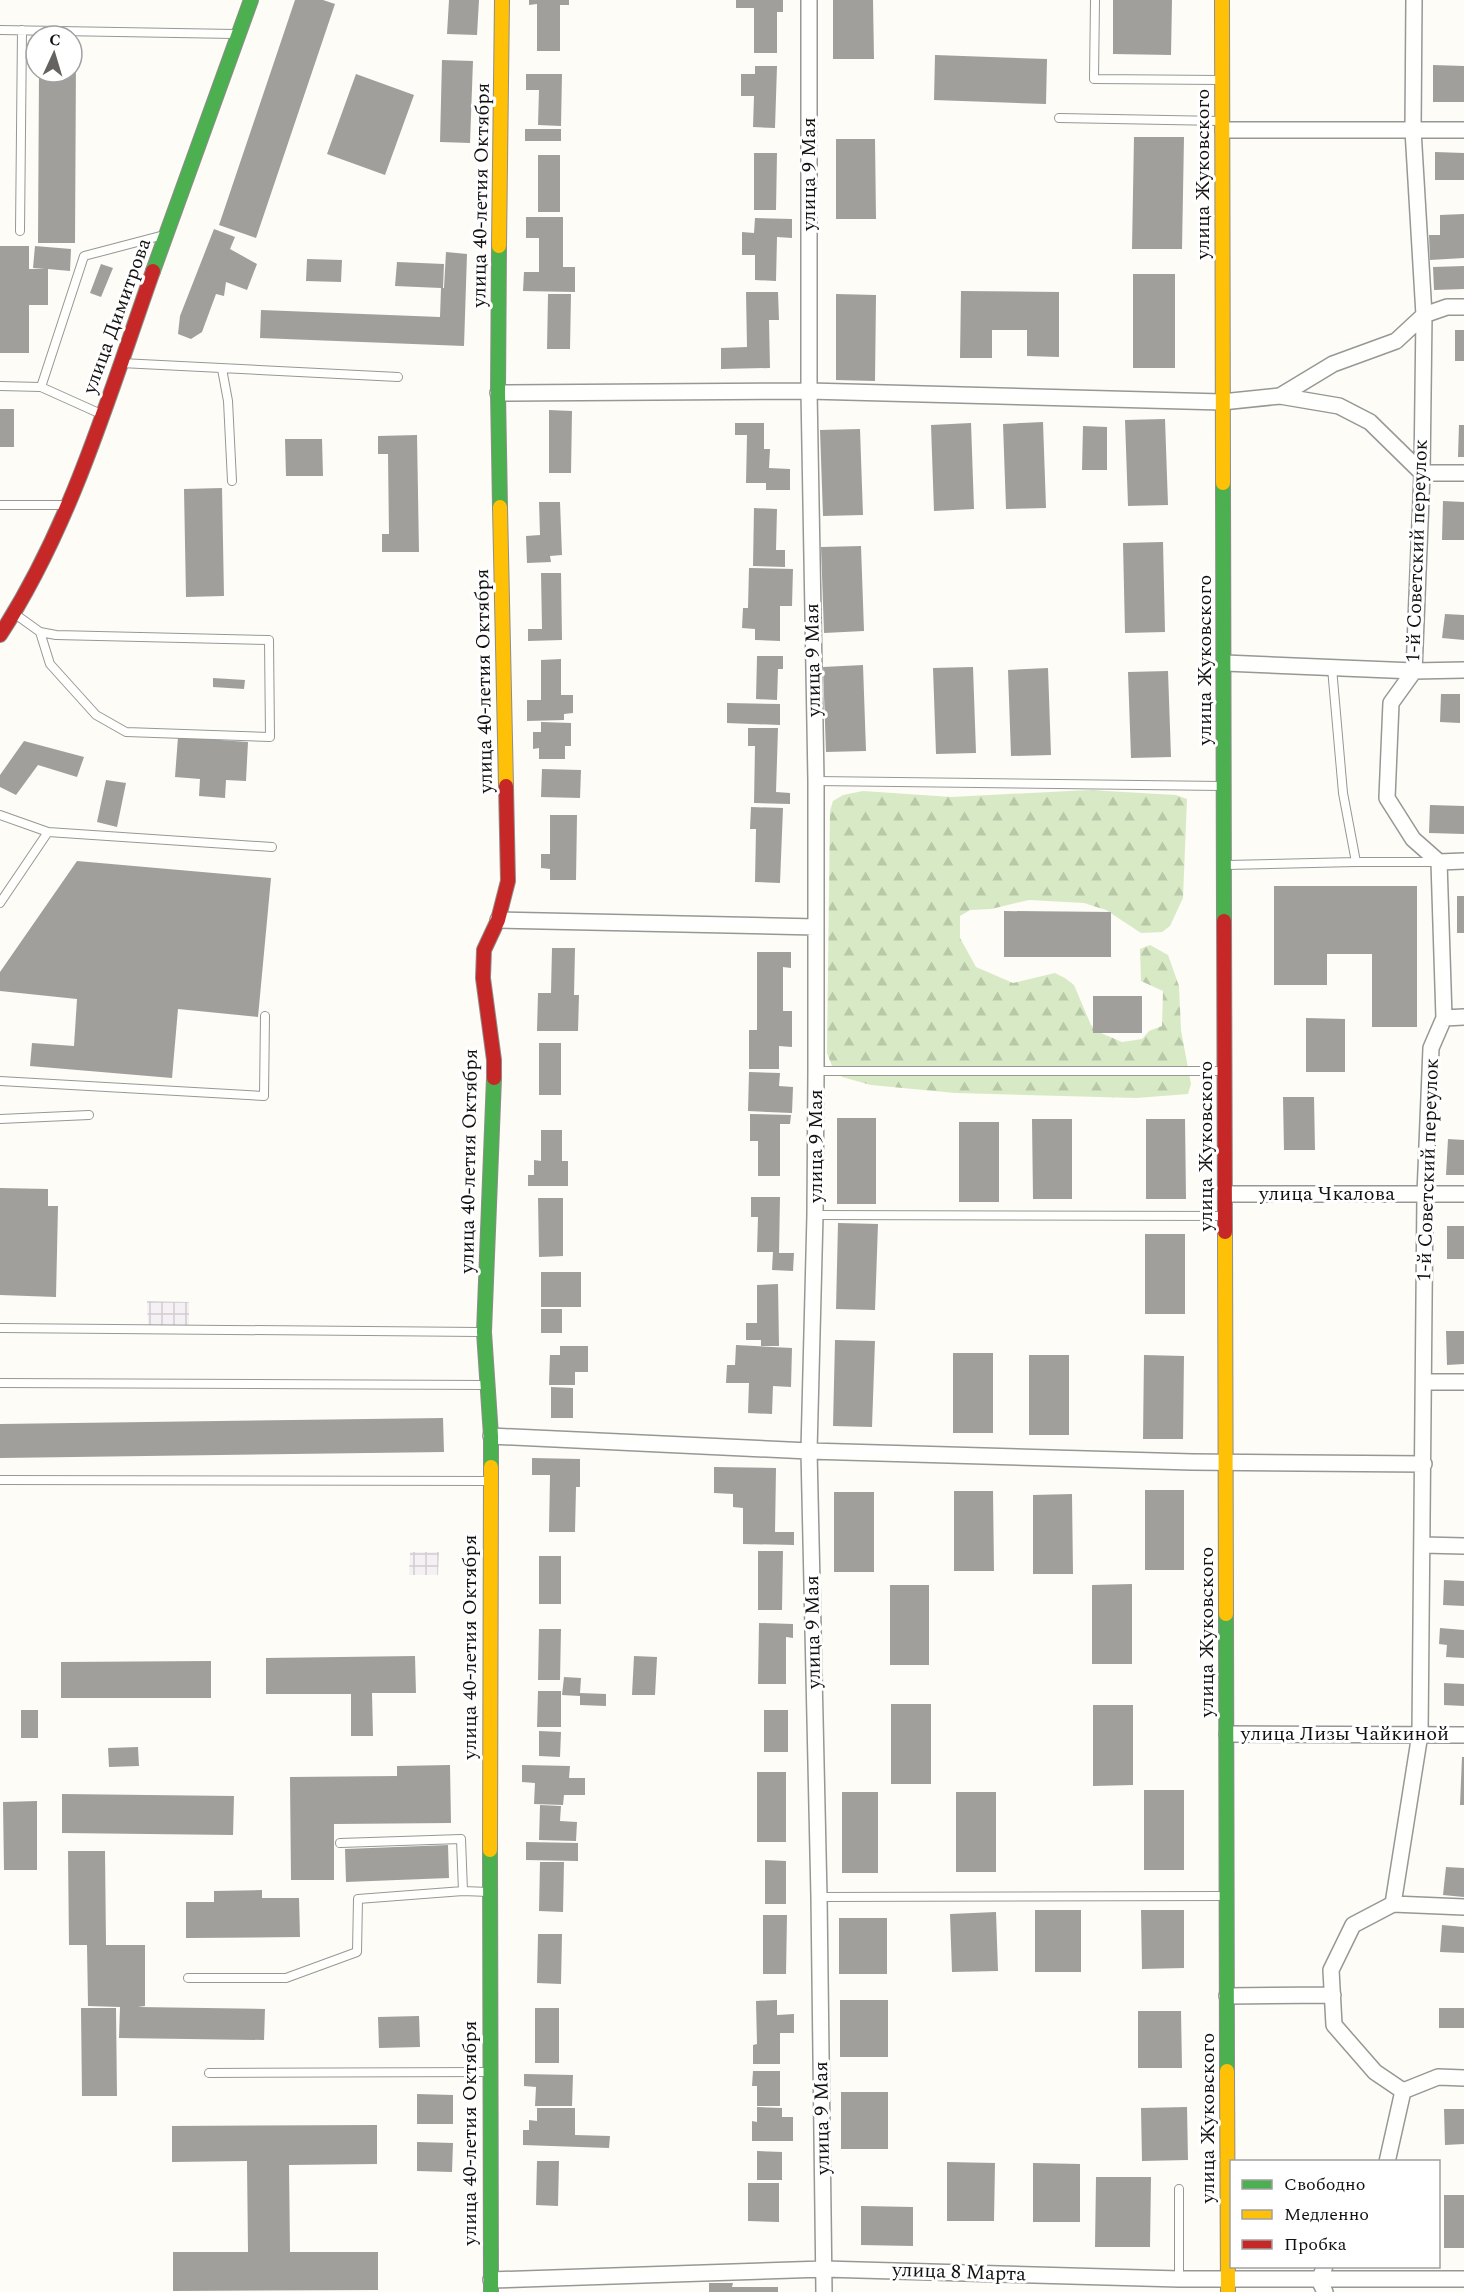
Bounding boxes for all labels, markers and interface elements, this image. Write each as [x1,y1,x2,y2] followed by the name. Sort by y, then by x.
[24,24,84,84] north arrow
[48,28,61,52] text: С
[464,82,498,309] street label: улица 40-летия Октября
[1188,89,1218,260] street label: улица Жуковского
[794,117,824,232] street label: улица 9 Мая
[75,234,159,399] street label: улица Димитрова
[1398,439,1436,663] street label: 1-й Советский переулок
[467,568,501,795] street label: улица 40-летия Октября
[1190,575,1220,746] street label: улица Жуковского
[797,603,829,718] street label: улица 9 Мая
[452,1048,486,1275] street label: улица 40-летия Октября
[1409,1058,1447,1282] street label: 1-й Советский переулок
[1191,1061,1221,1232] street label: улица Жуковского
[801,1089,831,1204] street label: улица 9 Мая
[1258,1179,1395,1209] street label: улица Чкалова
[455,1535,485,1760] street label: улица 40-летия Октября
[1192,1547,1222,1718] street label: улица Жуковского
[797,1575,829,1690] street label: улица 9 Мая
[1240,1719,1449,1749] street label: улица Лизы Чайкиной
[455,2021,485,2246] street label: улица 40-летия Октября
[1193,2033,1223,2204] street label: улица Жуковского
[806,2061,838,2176] street label: улица 9 Мая
[1230,2160,1440,2268] legend
[1284,2171,1365,2198] text: Свободно
[1284,2201,1369,2228] text: Медленно
[1284,2231,1347,2258] text: Пробка
[891,2255,1027,2289] street label: улица 8 Марта

